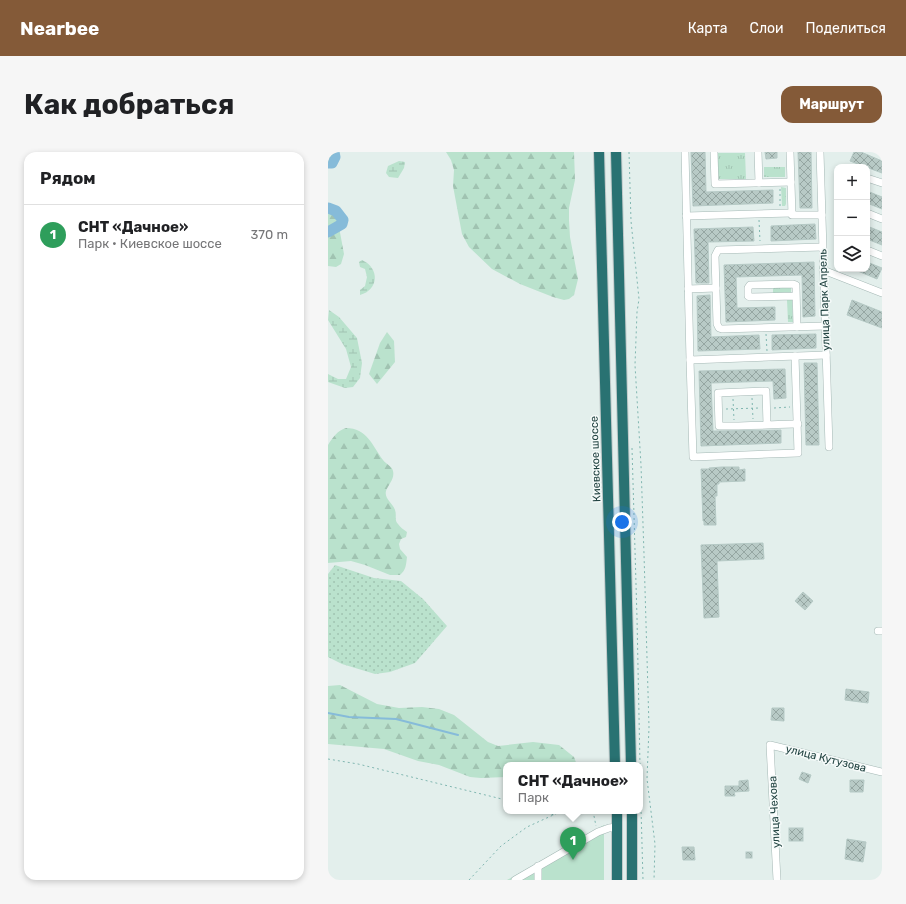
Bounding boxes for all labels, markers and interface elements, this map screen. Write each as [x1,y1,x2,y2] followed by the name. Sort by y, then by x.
[20,17,99,40] text: Nearbee
[688,20,728,37] text: Карта
[750,20,784,37] text: Слои
[806,20,886,37] text: Поделиться
[781,86,882,123] button: Маршрут
[24,88,234,121] text: Как добраться
[834,164,870,272] map controls
[834,164,870,200] button: +
[40,168,96,188] text: Рядом
[834,200,870,236] button: −
[78,218,188,236] text: СНТ «Дачное»
[50,227,56,242] text: 1
[251,227,288,242] text: 370 m
[78,236,222,251] text: Парк · Киевское шоссе
[834,236,870,272] button: layers
[816,248,833,351] street label: улица Парк Апрель
[587,416,604,502] street label: Киевское шоссе
[612,512,632,532] your location
[784,742,868,775] street label: улица Кутузова
[503,762,643,814] popup
[518,772,628,790] text: СНТ «Дачное»
[766,776,783,848] street label: улица Чехова
[518,790,549,805] text: Парк
[560,827,586,860] pin: 1

